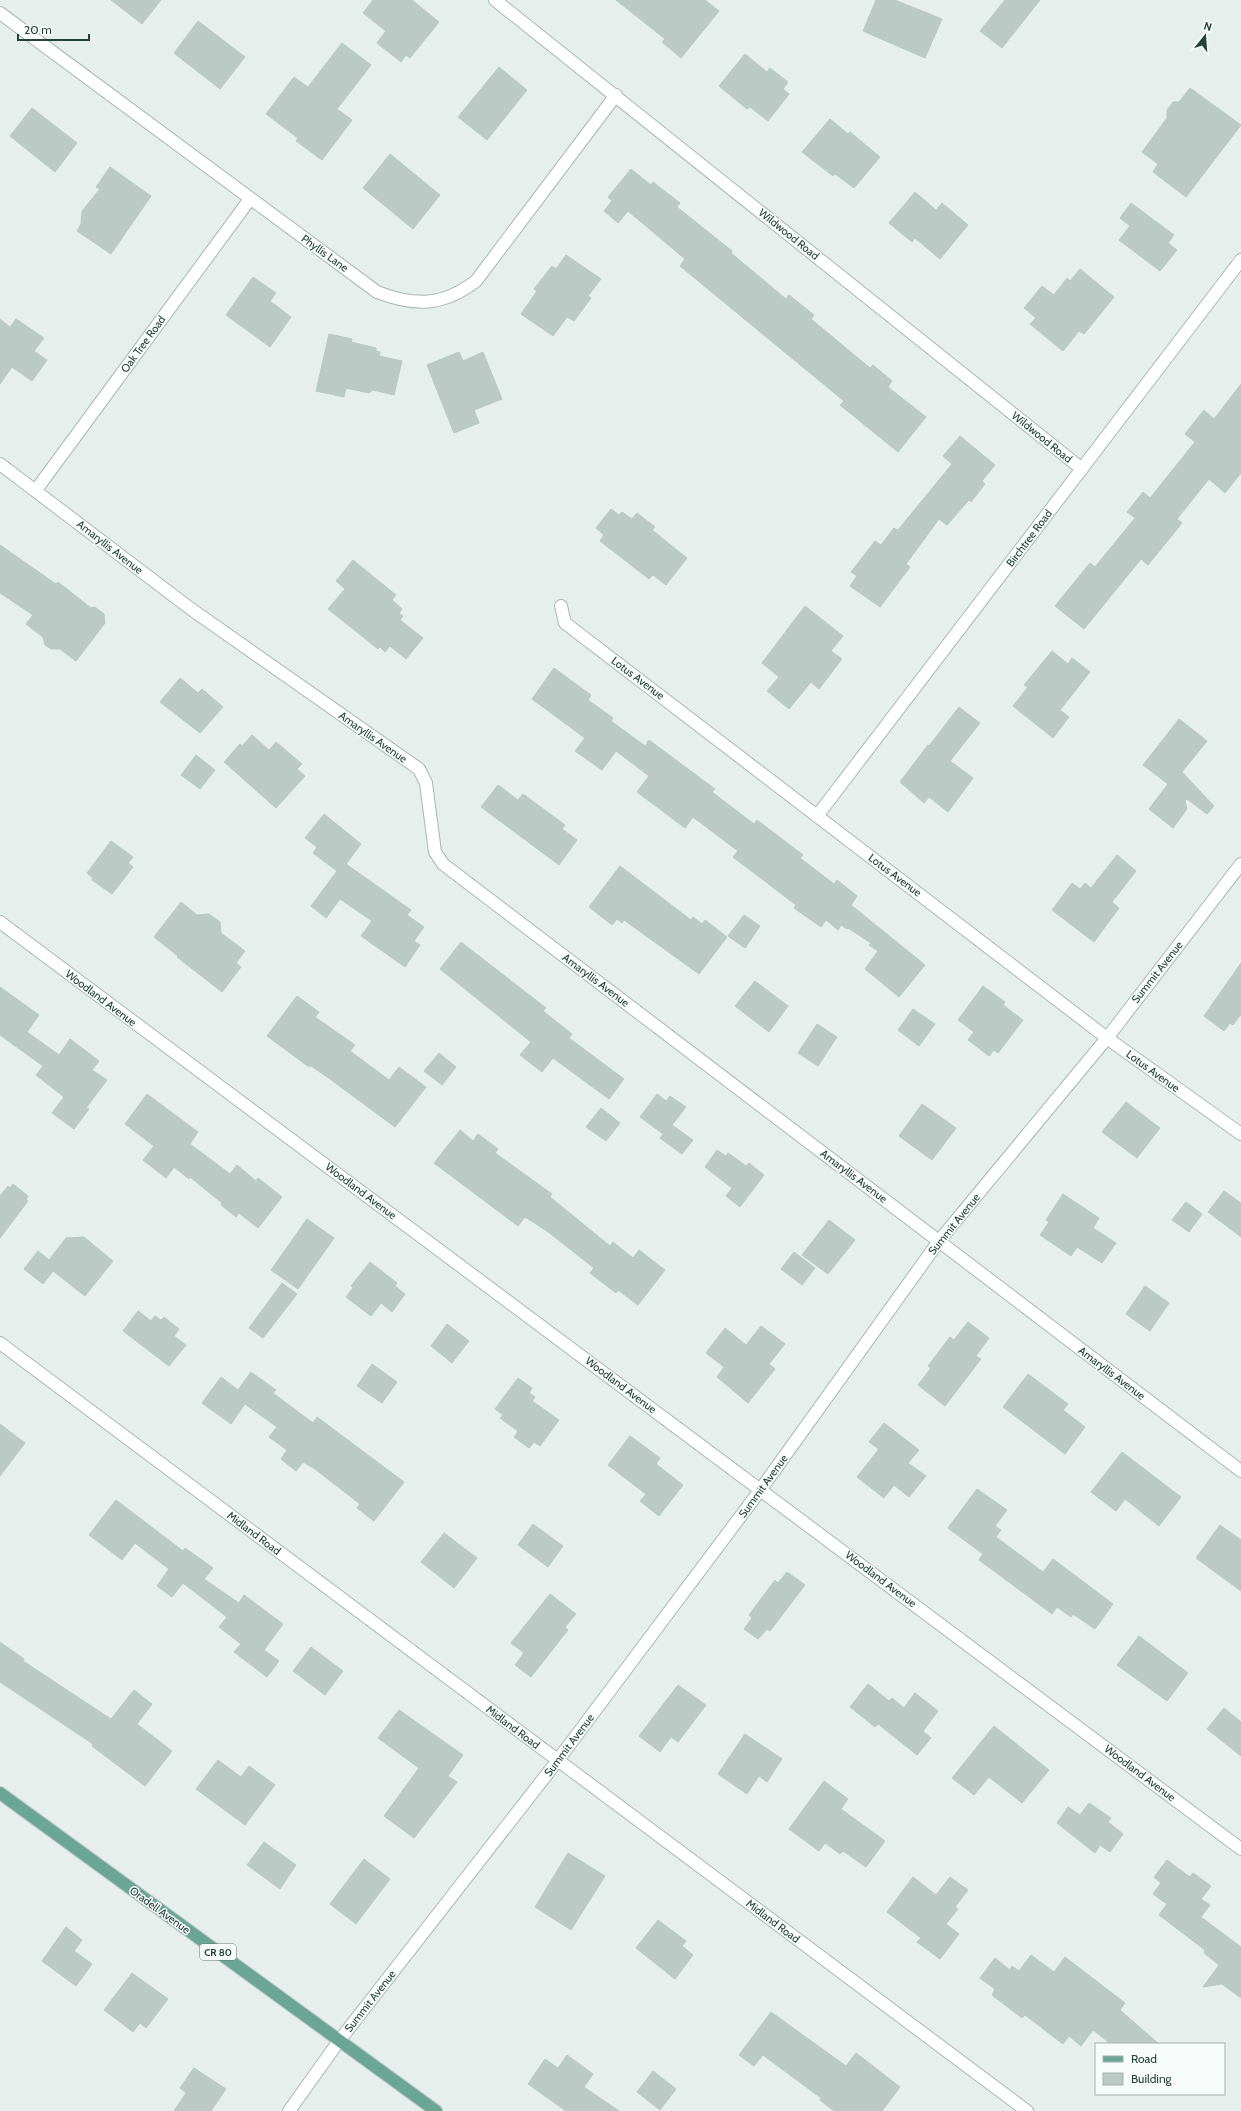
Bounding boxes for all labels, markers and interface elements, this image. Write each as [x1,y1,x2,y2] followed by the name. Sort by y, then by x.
[18,16,89,42] scale bar
[1185,16,1225,56] north arrow
[1202,19,1214,34] text: N
[24,22,52,37] text: 20 m
[756,205,822,263] street label: Wildwood Road
[299,231,352,275] street label: Phyllis Lane
[118,313,168,375] street label: Oak Tree Road
[1009,408,1075,466] street label: Wildwood Road
[1003,507,1055,569] street label: Birchtree Road
[74,517,146,577] street label: Amaryllis Avenue
[609,654,668,703] street label: Lotus Avenue
[336,708,410,766] street label: Amaryllis Avenue
[866,851,925,900] street label: Lotus Avenue
[1128,938,1186,1006] street label: Summit Avenue
[560,950,633,1010] street label: Amaryllis Avenue
[63,967,140,1030] street label: Woodland Avenue
[1123,1047,1183,1095] street label: Lotus Avenue
[818,1146,891,1206] street label: Amaryllis Avenue
[323,1160,400,1223] street label: Woodland Avenue
[925,1190,983,1257] street label: Summit Avenue
[1076,1343,1149,1403] street label: Amaryllis Avenue
[583,1354,660,1417] street label: Woodland Avenue
[735,1451,791,1520] street label: Summit Avenue
[224,1508,284,1558] street label: Midland Road
[843,1548,920,1611] street label: Woodland Avenue
[483,1702,543,1752] street label: Midland Road
[541,1711,597,1779] street label: Summit Avenue
[1102,1742,1179,1805] street label: Woodland Avenue
[127,1883,193,1937] street label: Oradell Avenue
[743,1896,803,1946] street label: Midland Road
[200,1944,236,1960] road number: CR 80
[341,1967,399,2035] street label: Summit Avenue
[1095,2043,1225,2095] legend
[1131,2051,1157,2066] text: Road
[1131,2071,1173,2086] text: Building

